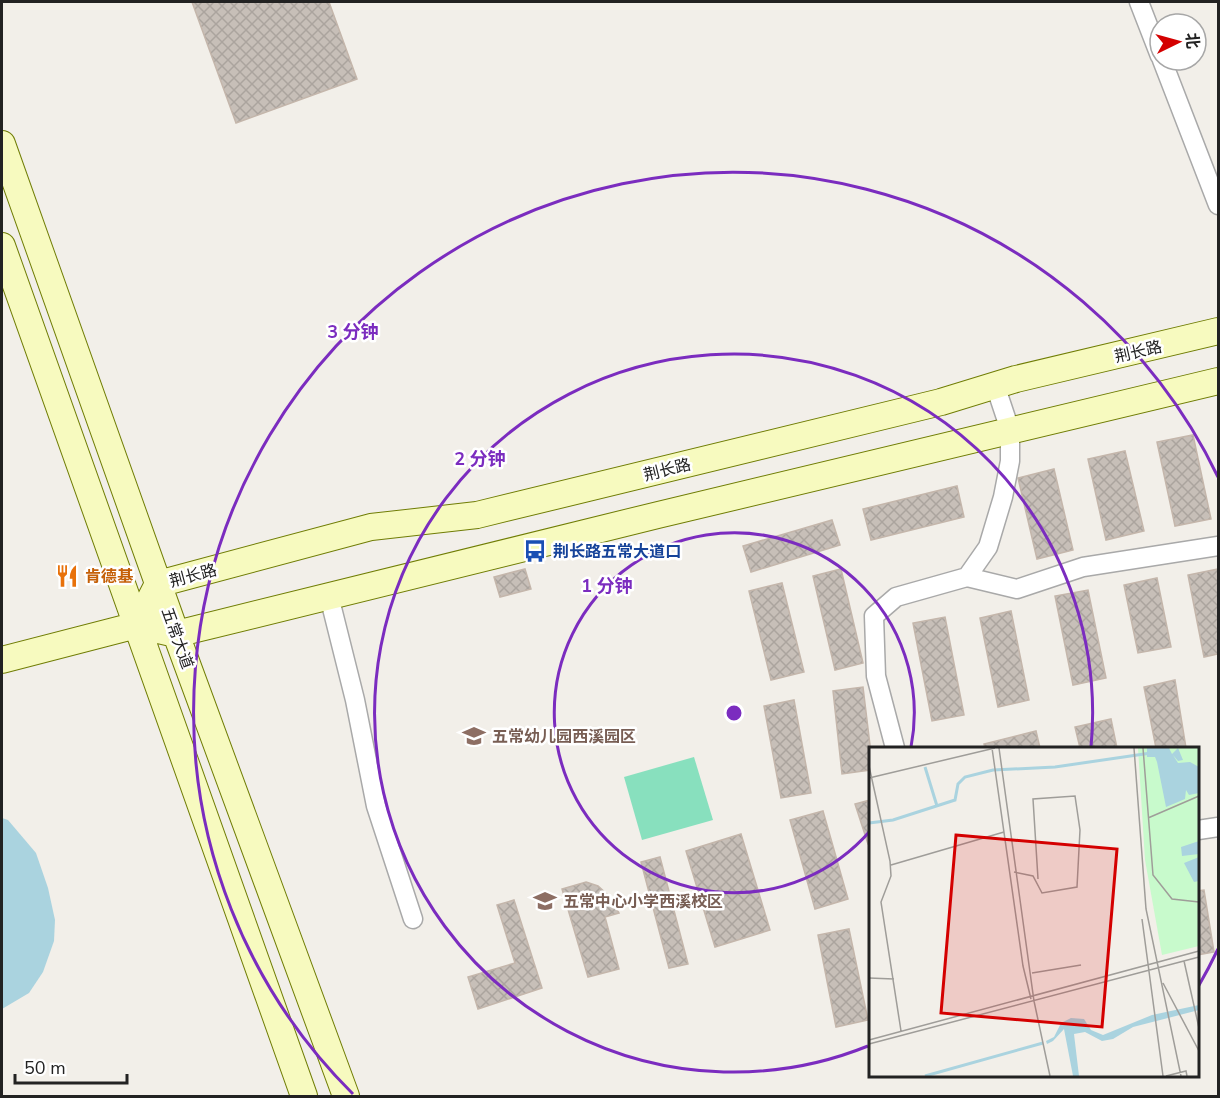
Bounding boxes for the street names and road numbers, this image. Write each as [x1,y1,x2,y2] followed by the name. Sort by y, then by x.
[1112,336,1164,368] street label: 荆长路
[641,453,693,486] street label: 荆长路
[167,559,219,593] street label: 荆长路
[156,605,198,672] street label: 五常大道

